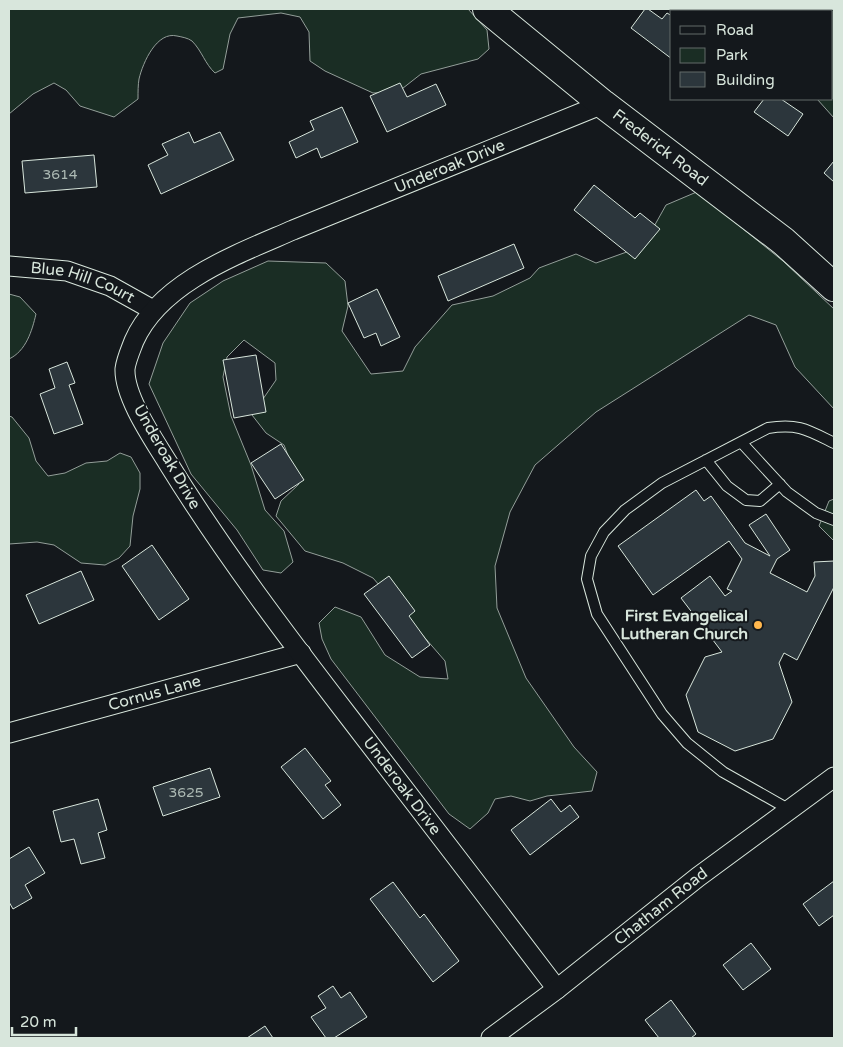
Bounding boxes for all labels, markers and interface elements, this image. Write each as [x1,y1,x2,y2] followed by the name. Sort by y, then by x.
[670,10,833,100] legend
[716,21,754,39] text: Road
[716,46,748,64] text: Park
[716,71,775,89] text: Building
[608,105,712,190] street label: Frederick Road
[391,135,508,198] street label: Underoak Drive
[42,166,78,183] house number: 3614
[30,258,138,308] street label: Blue Hill Court
[129,401,205,513] street label: Underoak Drive
[620,606,748,644] place label: First Evangelical Lutheran Church
[752,619,764,631] marker: First Evangelical Lutheran Church
[106,671,203,715] street label: Cornus Lane
[359,733,445,839] street label: Underoak Drive
[168,784,204,801] house number: 3625
[610,863,712,950] street label: Chatham Road
[12,1004,76,1036] scale bar
[20,1013,57,1031] text: 20 m

